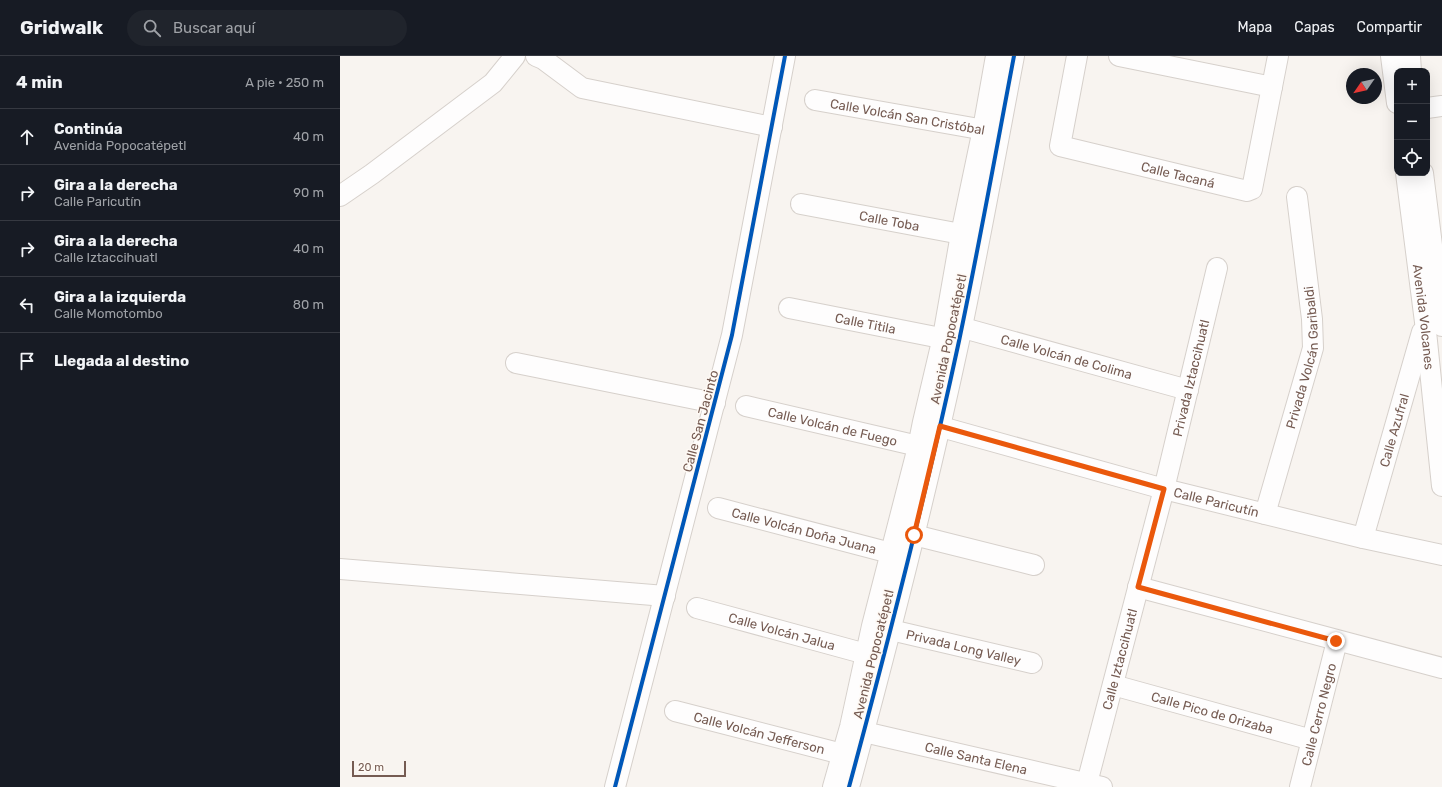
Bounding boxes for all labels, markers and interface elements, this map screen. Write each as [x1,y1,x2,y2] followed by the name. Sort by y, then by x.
[127,10,407,46] search box
[20,16,103,39] text: Gridwalk
[141,17,163,39] icon: search
[173,19,255,37] text: Buscar aquí
[1237,19,1272,36] text: Mapa
[1294,19,1335,36] text: Capas
[1357,19,1422,36] text: Compartir
[1346,68,1382,104] north arrow
[1394,68,1430,176] map controls
[1394,68,1430,104] button: +
[16,72,63,92] text: 4 min
[245,75,324,90] text: A pie · 250 m
[829,96,986,138] street label: Calle Volcán San Cristóbal
[1394,104,1430,140] button: −
[54,120,123,138] text: Continúa
[16,126,38,148] icon: ahead
[293,129,324,144] text: 40 m
[54,138,186,153] text: Avenida Popocatépetl
[1394,140,1430,176] button: locate
[1140,159,1216,191] street label: Calle Tacaná
[54,176,178,194] text: Gira a la derecha
[16,182,38,204] icon: right
[293,185,324,200] text: 90 m
[54,194,141,209] text: Calle Paricutín
[858,208,921,234] street label: Calle Toba
[54,232,178,250] text: Gira a la derecha
[16,238,38,260] icon: right
[293,241,324,256] text: 40 m
[54,250,158,265] text: Calle Iztaccihuatl
[1410,263,1437,371] street label: Avenida Volcanes
[927,273,970,405] street label: Avenida Popocatépetl
[1283,285,1321,430] street label: Privada Volcán Garibaldi
[54,288,186,306] text: Gira a la izquierda
[16,294,38,316] icon: left
[293,297,324,312] text: 80 m
[54,306,163,321] text: Calle Momotombo
[834,310,897,337] street label: Calle Titila
[1170,318,1212,438] street label: Privada Iztaccihuatl
[999,332,1134,382] street label: Calle Volcán de Colima
[16,350,38,372] icon: arrive
[54,352,189,370] text: Llegada al destino
[680,368,721,474] street label: Calle San Jacinto
[1377,392,1412,469] street label: Calle Azufral
[766,404,899,449] street label: Calle Volcán de Fuego
[1172,485,1261,520] street label: Calle Paricutín
[730,505,878,557] street label: Calle Volcán Doña Juana
[905,526,923,544] route start
[850,588,897,720] street label: Avenida Popocatépetl
[1100,607,1140,711] street label: Calle Iztaccihuatl
[727,610,837,653] street label: Calle Volcán Jalua
[905,627,1022,668] street label: Privada Long Valley
[1327,632,1345,650] route end
[1299,661,1339,767] street label: Calle Cerro Negro
[1149,689,1275,737] street label: Calle Pico de Orizaba
[692,709,826,757] street label: Calle Volcán Jefferson
[923,739,1029,777] street label: Calle Santa Elena
[352,759,406,778] scale bar
[358,761,384,774] text: 20 m

